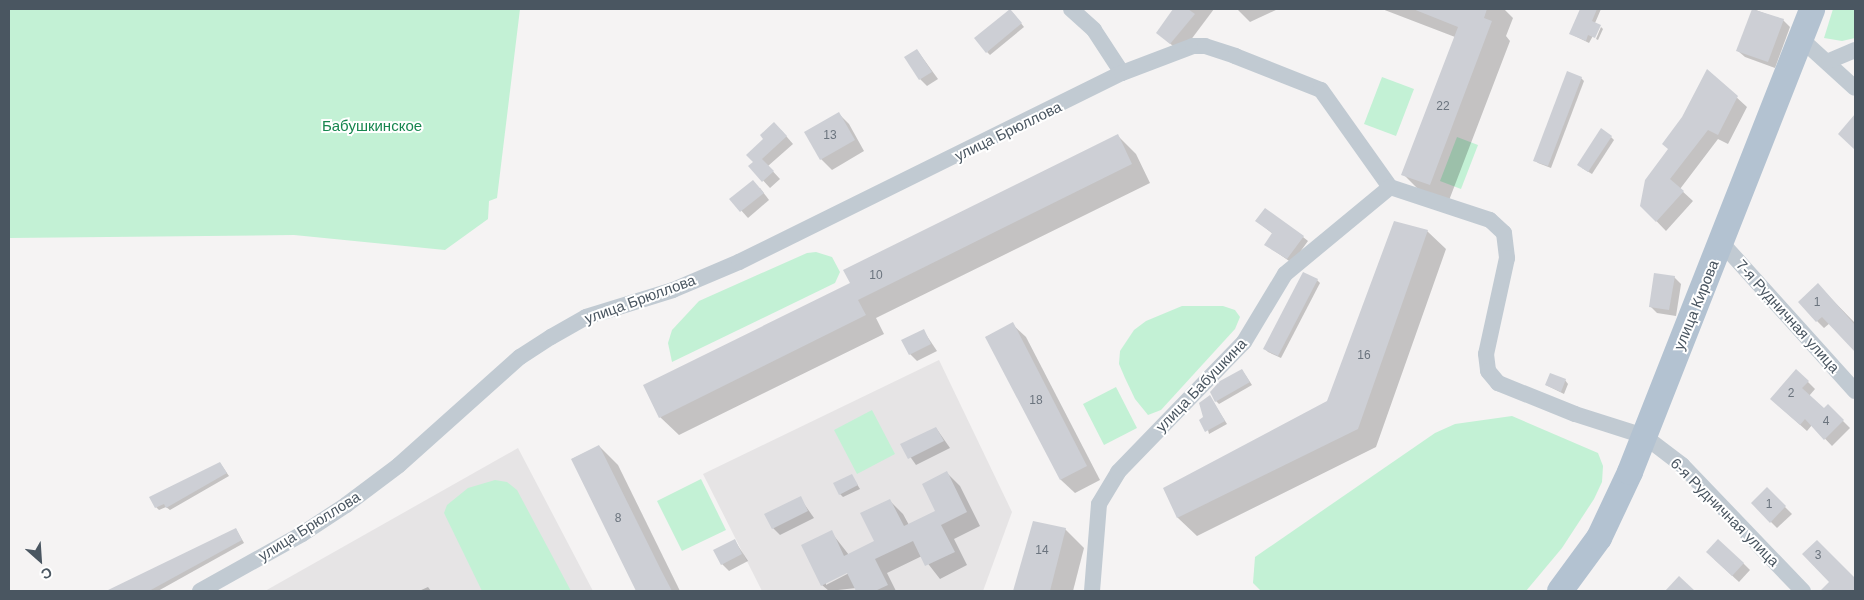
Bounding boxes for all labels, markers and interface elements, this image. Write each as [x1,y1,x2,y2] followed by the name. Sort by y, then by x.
[952,97,1064,165] street label: улица Брюллова
[1436,100,1450,114] house number: 22
[322,117,422,135] park label: Бабушкинское
[823,129,837,143] house number: 13
[1732,256,1844,376] street label: 7-я Рудничная улица
[1670,257,1722,353] street label: улица Кирова
[869,269,883,283] house number: 10
[582,271,698,327] street label: улица Брюллова
[1814,296,1820,310] house number: 1
[1152,335,1250,435] street label: улица Бабушкина
[1357,349,1371,363] house number: 16
[1788,387,1794,401] house number: 2
[1029,394,1043,408] house number: 18
[1823,415,1829,429] house number: 4
[1667,454,1783,570] street label: 6-я Рудничная улица
[255,487,363,565] street label: улица Брюллова
[1766,498,1772,512] house number: 1
[615,512,621,526] house number: 8
[15,535,65,585] north arrow
[1035,544,1049,558] house number: 14
[1815,549,1821,563] house number: 3
[39,564,55,583] text: С

